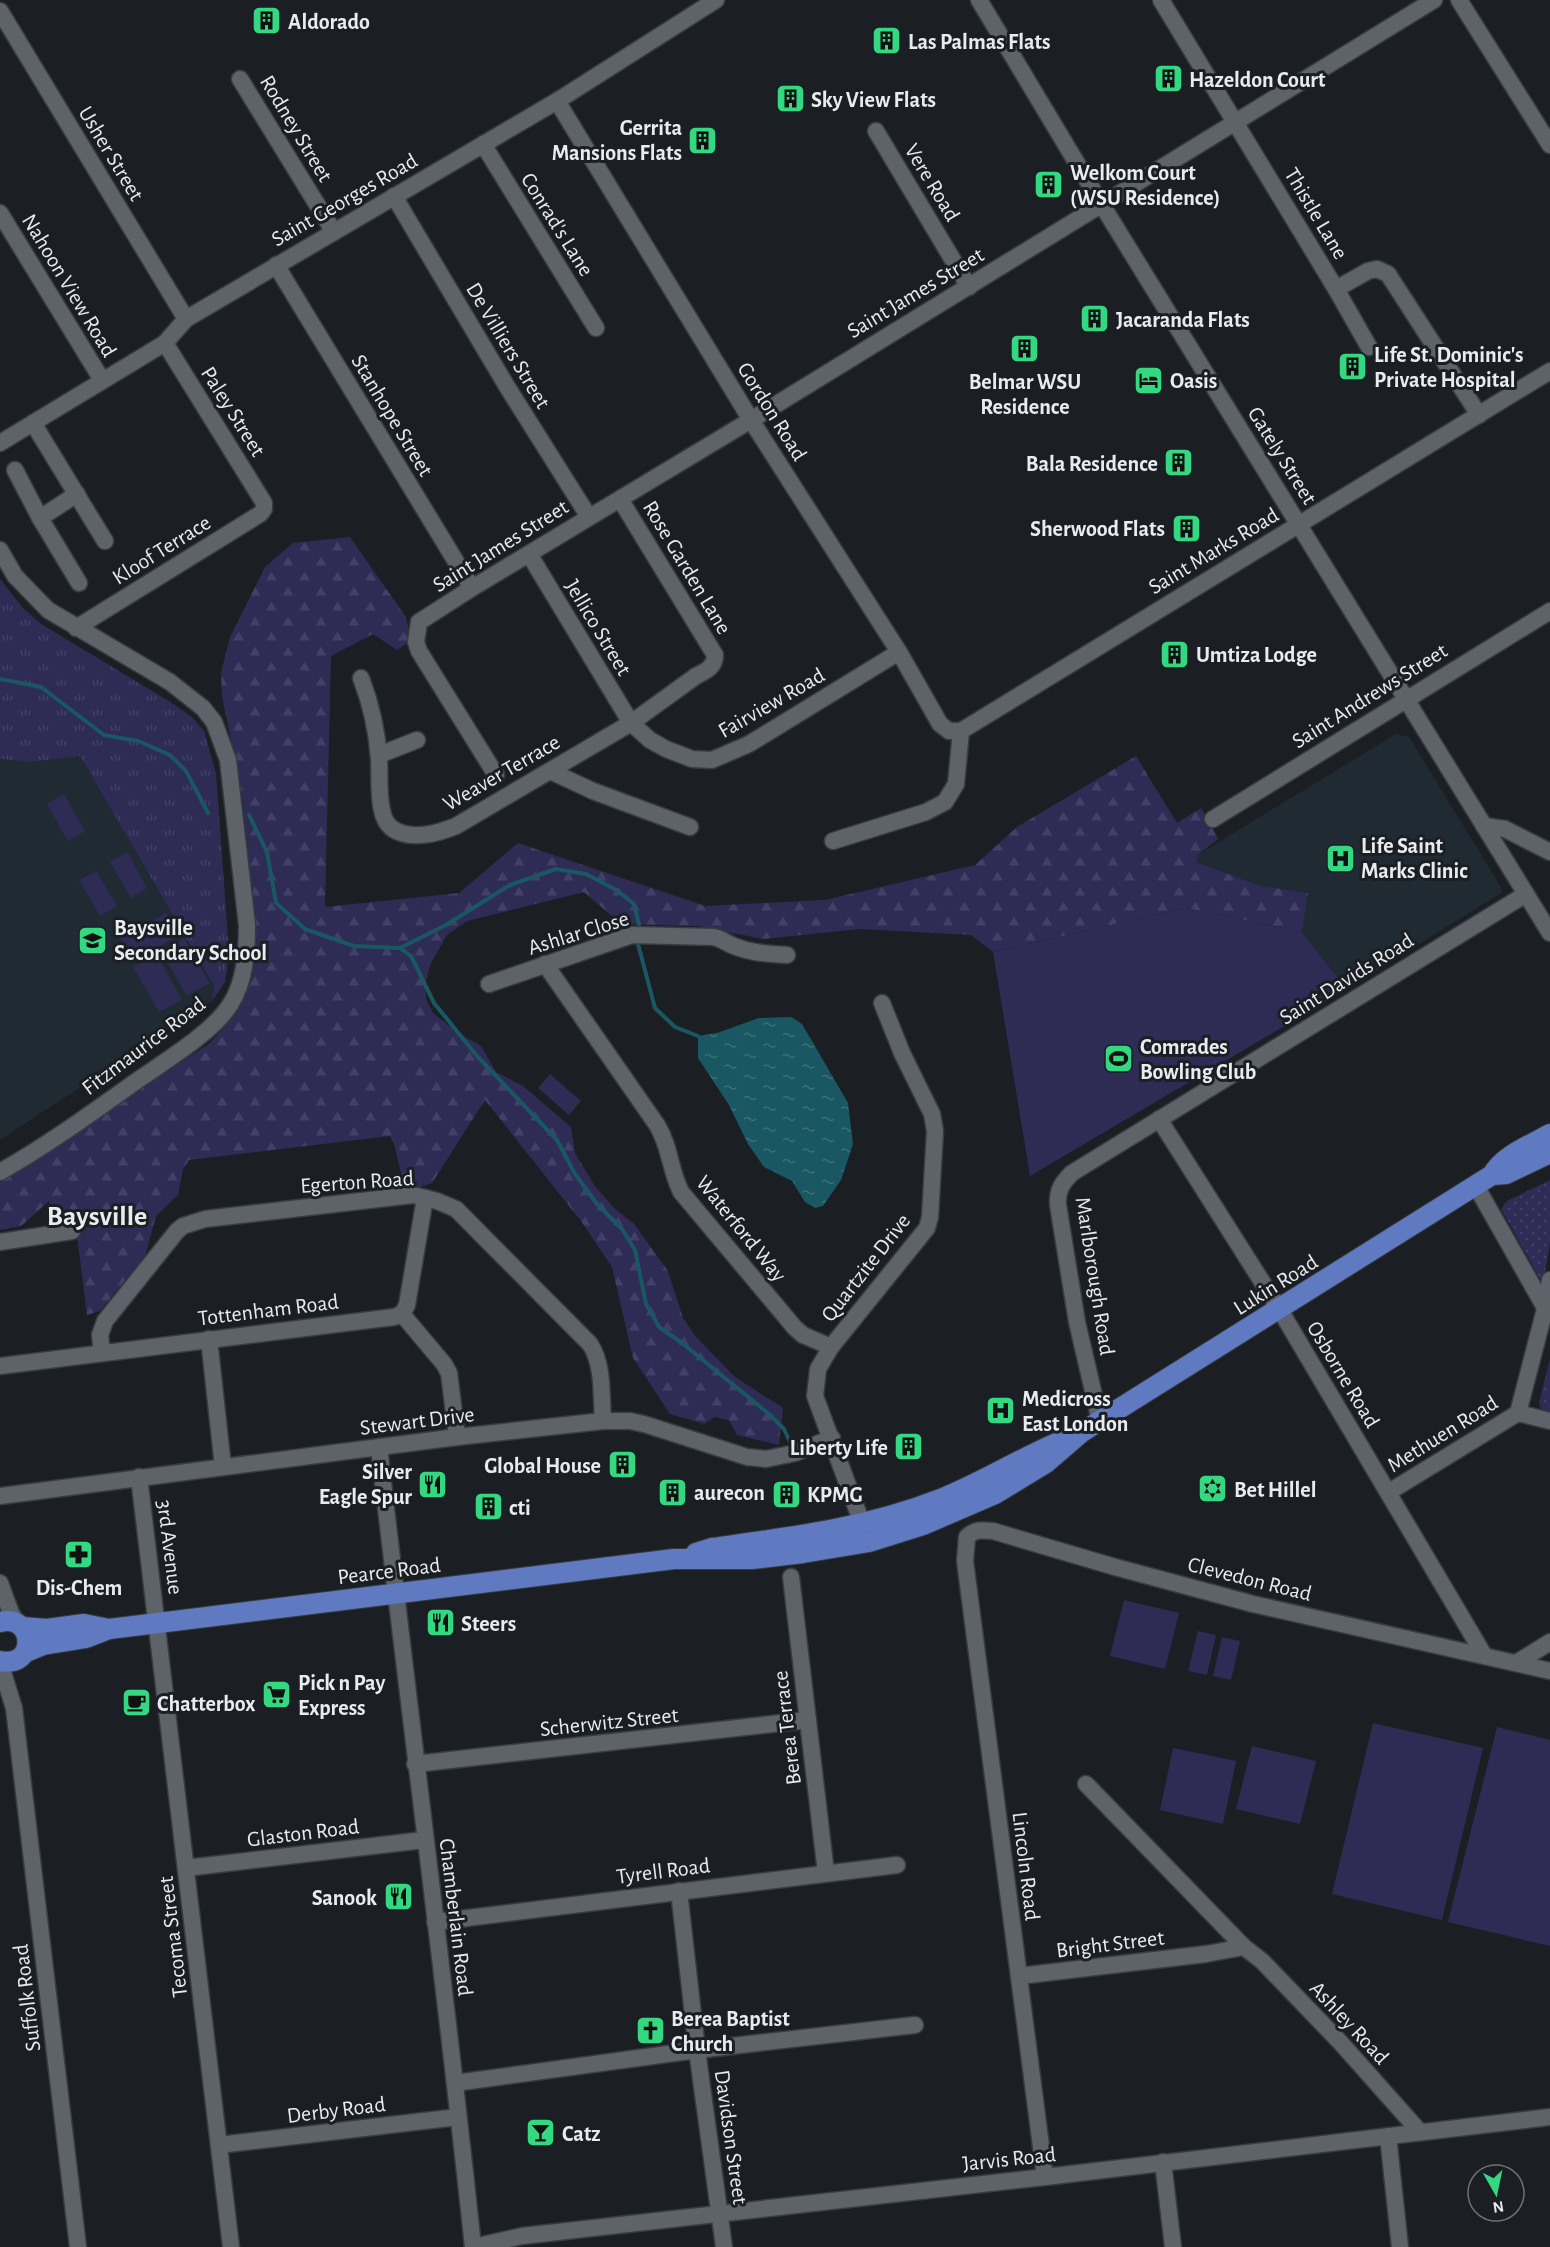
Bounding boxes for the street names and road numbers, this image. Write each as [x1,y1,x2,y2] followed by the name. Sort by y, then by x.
[256,71,336,186] street label: Rodney Street
[74,102,148,205] street label: Usher Street
[901,140,964,225] street label: Vere Road
[268,149,421,250] street label: Saint Georges Road
[1280,164,1352,263] street label: Thistle Lane
[517,169,598,280] street label: Conrad's Lane
[18,210,120,361] street label: Nahoon View Road
[843,243,988,342] street label: Saint James Street
[462,279,554,412] street label: De Villiers Street
[347,351,437,480] street label: Stanhope Street
[733,359,811,464] street label: Gordon Road
[197,363,269,460] street label: Paley Street
[1244,403,1321,508] street label: Gately Street
[429,495,572,596] street label: Saint James Street
[639,497,736,638] street label: Rose Garden Lane
[1145,504,1282,598] street label: Saint Marks Road
[109,511,214,589] street label: Kloof Terrace
[561,576,635,679] street label: Jellico Street
[1288,639,1451,752] street label: Saint Andrews Street
[715,664,828,742] street label: Fairview Road
[439,731,564,815] street label: Weaver Terrace
[525,907,631,959] street label: Ashlar Close
[1276,929,1417,1029] street label: Saint Davids Road
[78,992,209,1099] street label: Fitzmaurice Road
[300,1167,415,1197] street label: Egerton Road
[692,1171,791,1286] street label: Waterford Way
[1072,1195,1118,1357] street label: Marlborough Road
[817,1210,914,1326] street label: Quartzite Drive
[1230,1250,1321,1319] street label: Lukin Road
[196,1290,340,1330] street label: Tottenham Road
[1303,1317,1383,1432] street label: Osborne Road
[1383,1391,1502,1476] street label: Methuen Road
[359,1403,476,1439] street label: Stewart Drive
[153,1498,187,1596] street label: 3rd Avenue
[1186,1553,1314,1605] street label: Clevedon Road
[336,1554,442,1588] street label: Pearce Road
[769,1669,805,1786] street label: Berea Terrace
[539,1704,679,1740] street label: Scherwitz Street
[1008,1811,1044,1922] street label: Lincoln Road
[246,1815,360,1851] street label: Glaston Road
[435,1837,477,1997] street label: Chamberlain Road
[615,1854,711,1888] street label: Tyrell Road
[155,1875,191,1999] street label: Tecoma Street
[1055,1926,1165,1962] street label: Bright Street
[9,1943,44,2053] street label: Suffolk Road
[1306,1977,1393,2068] street label: Ashley Road
[711,2068,751,2206] street label: Davidson Street
[286,2093,387,2127] street label: Derby Road
[961,2143,1057,2175] street label: Jarvis Road

